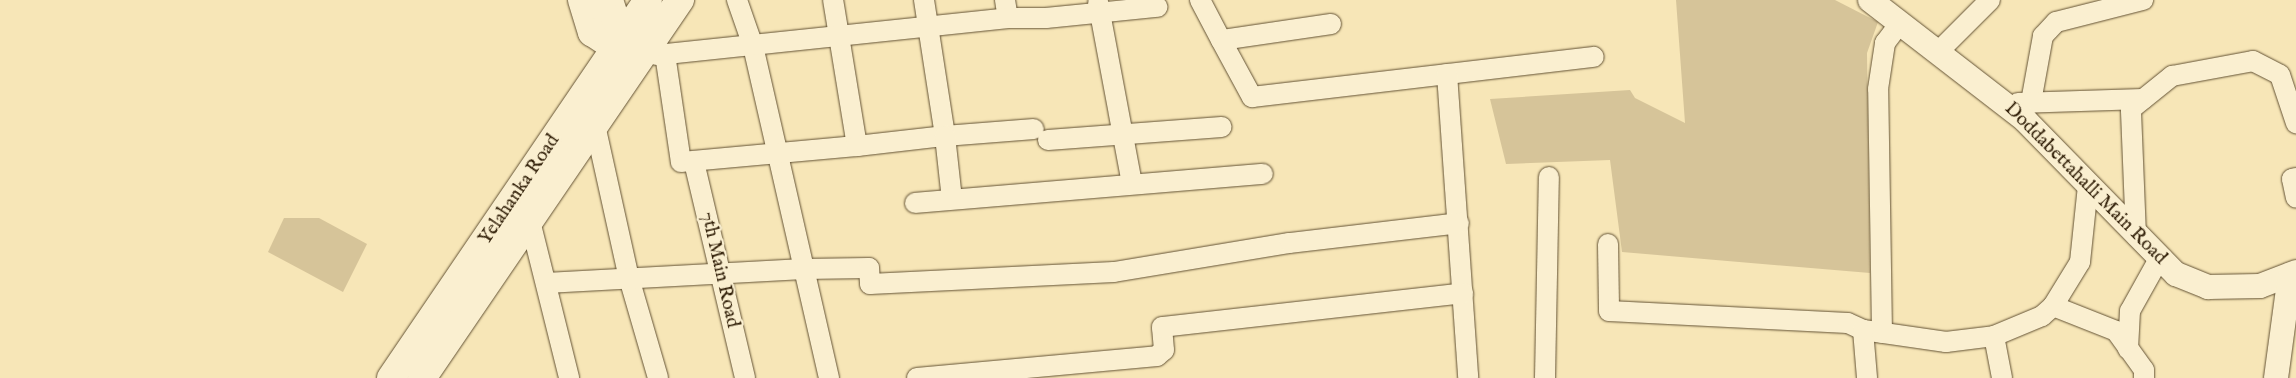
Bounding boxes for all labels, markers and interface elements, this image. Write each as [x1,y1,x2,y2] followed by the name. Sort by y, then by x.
[1999,98,2171,270] street label: Doddabettahalli Main Road
[475,131,565,249] street label: Yelahanka Road
[695,210,743,330] street label: 7th Main Road

